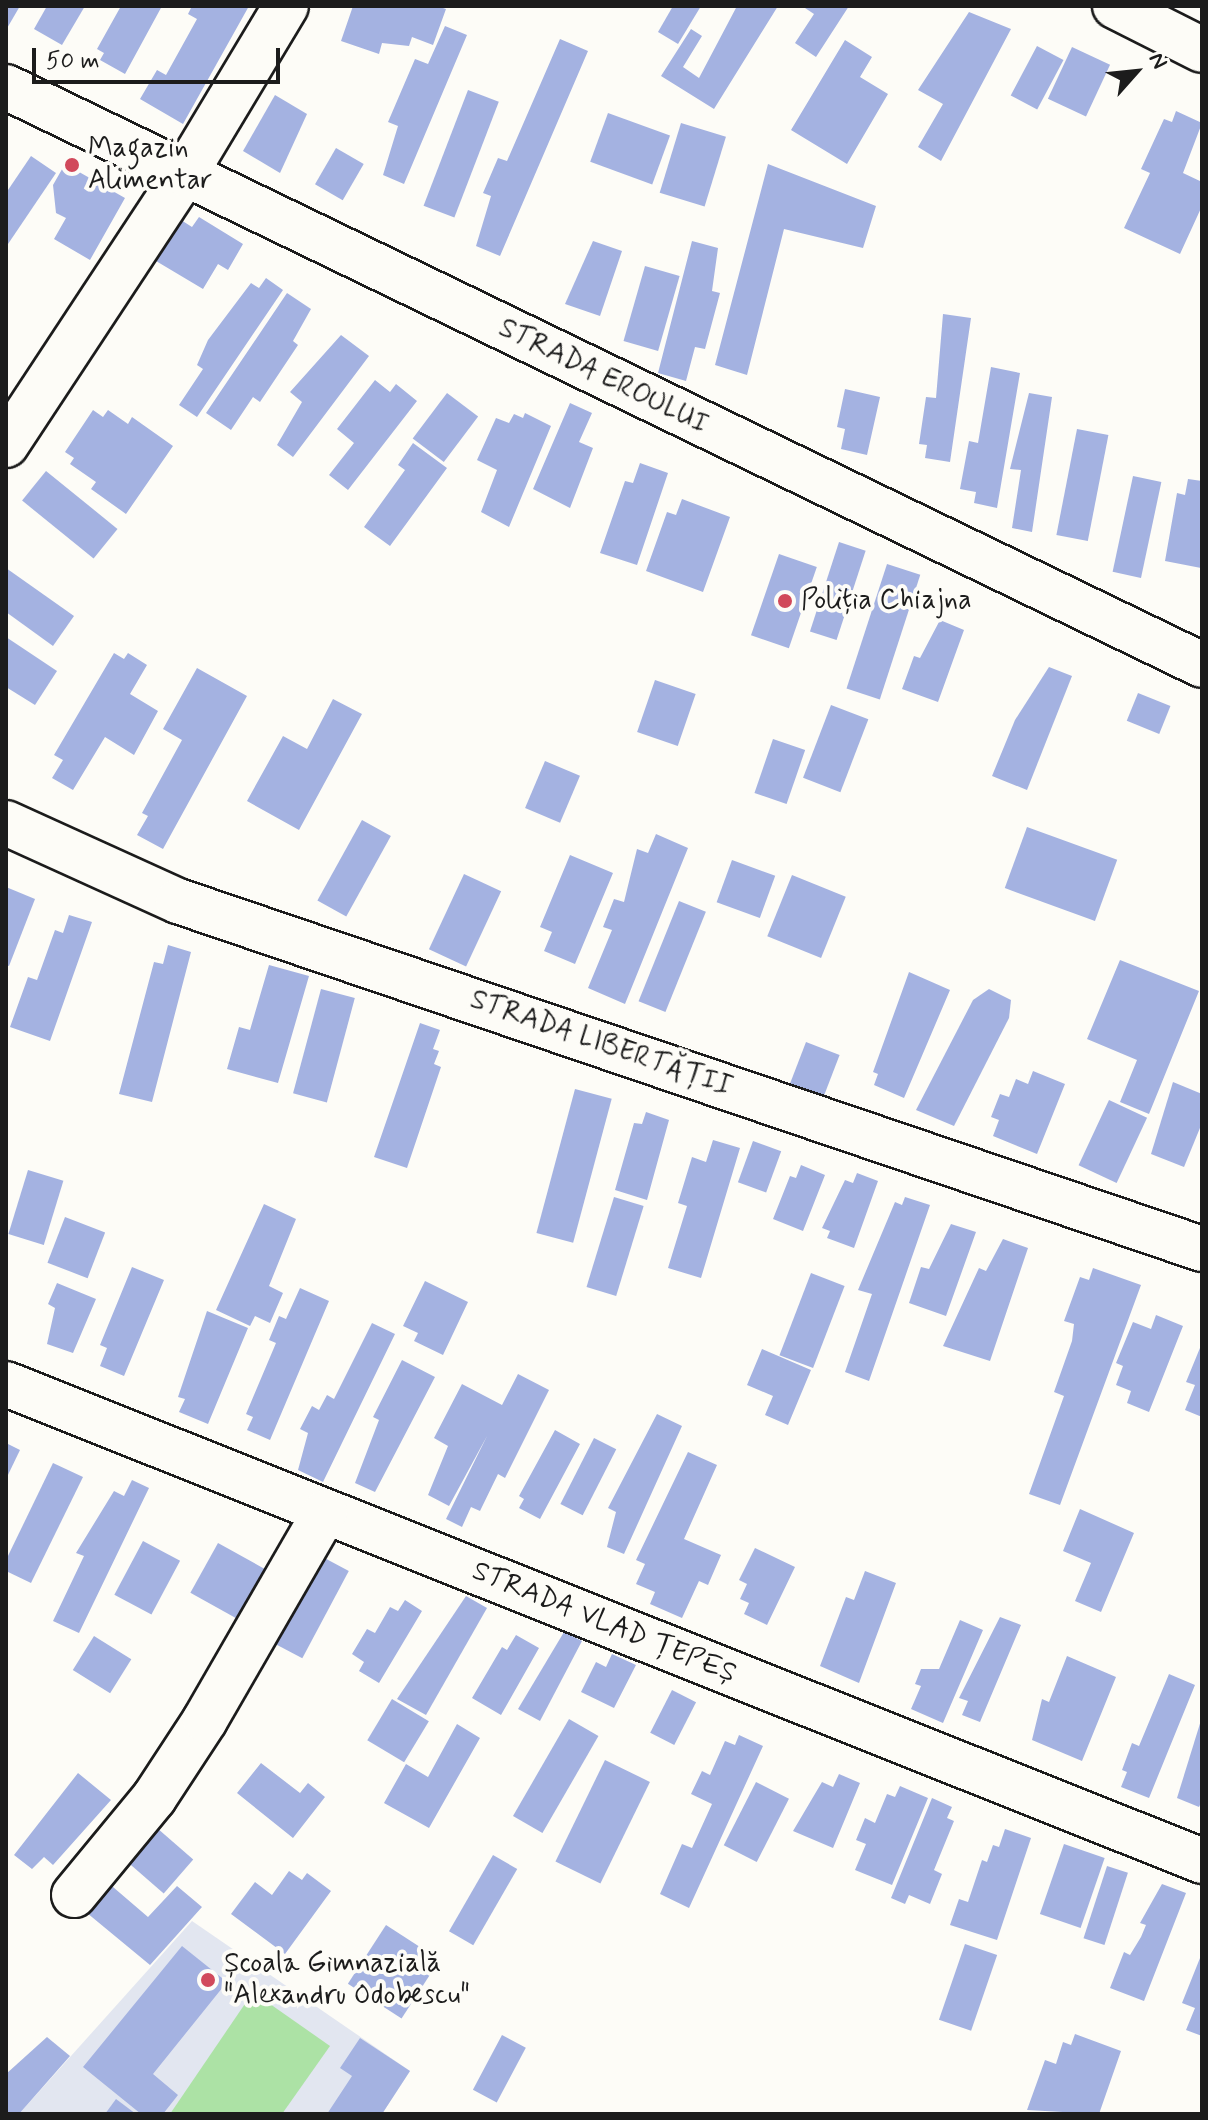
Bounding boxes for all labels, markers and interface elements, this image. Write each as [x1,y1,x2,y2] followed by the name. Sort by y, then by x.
[36,32,284,82] scale bar
[1096,32,1176,112] north arrow
[46,46,100,77] text: 50 m
[1142,48,1173,74] text: N
[88,132,212,198] place label: Magazin Alimentar
[63,156,81,174] marker: Magazin Alimentar
[492,311,714,443] street label: STRADA EROULUI
[801,584,973,618] place label: Poliția Chiajna
[776,592,794,610] marker: Poliția Chiajna
[461,982,741,1106] street label: STRADA LIBERTĂȚII
[467,1555,741,1691] street label: STRADA VLAD ȚEPEȘ
[224,1947,471,2013] place label: Școala Gimnazială "Alexandru Odobescu"
[199,1971,217,1989] marker: Școala Gimnazială "Alexandru Odobescu"

